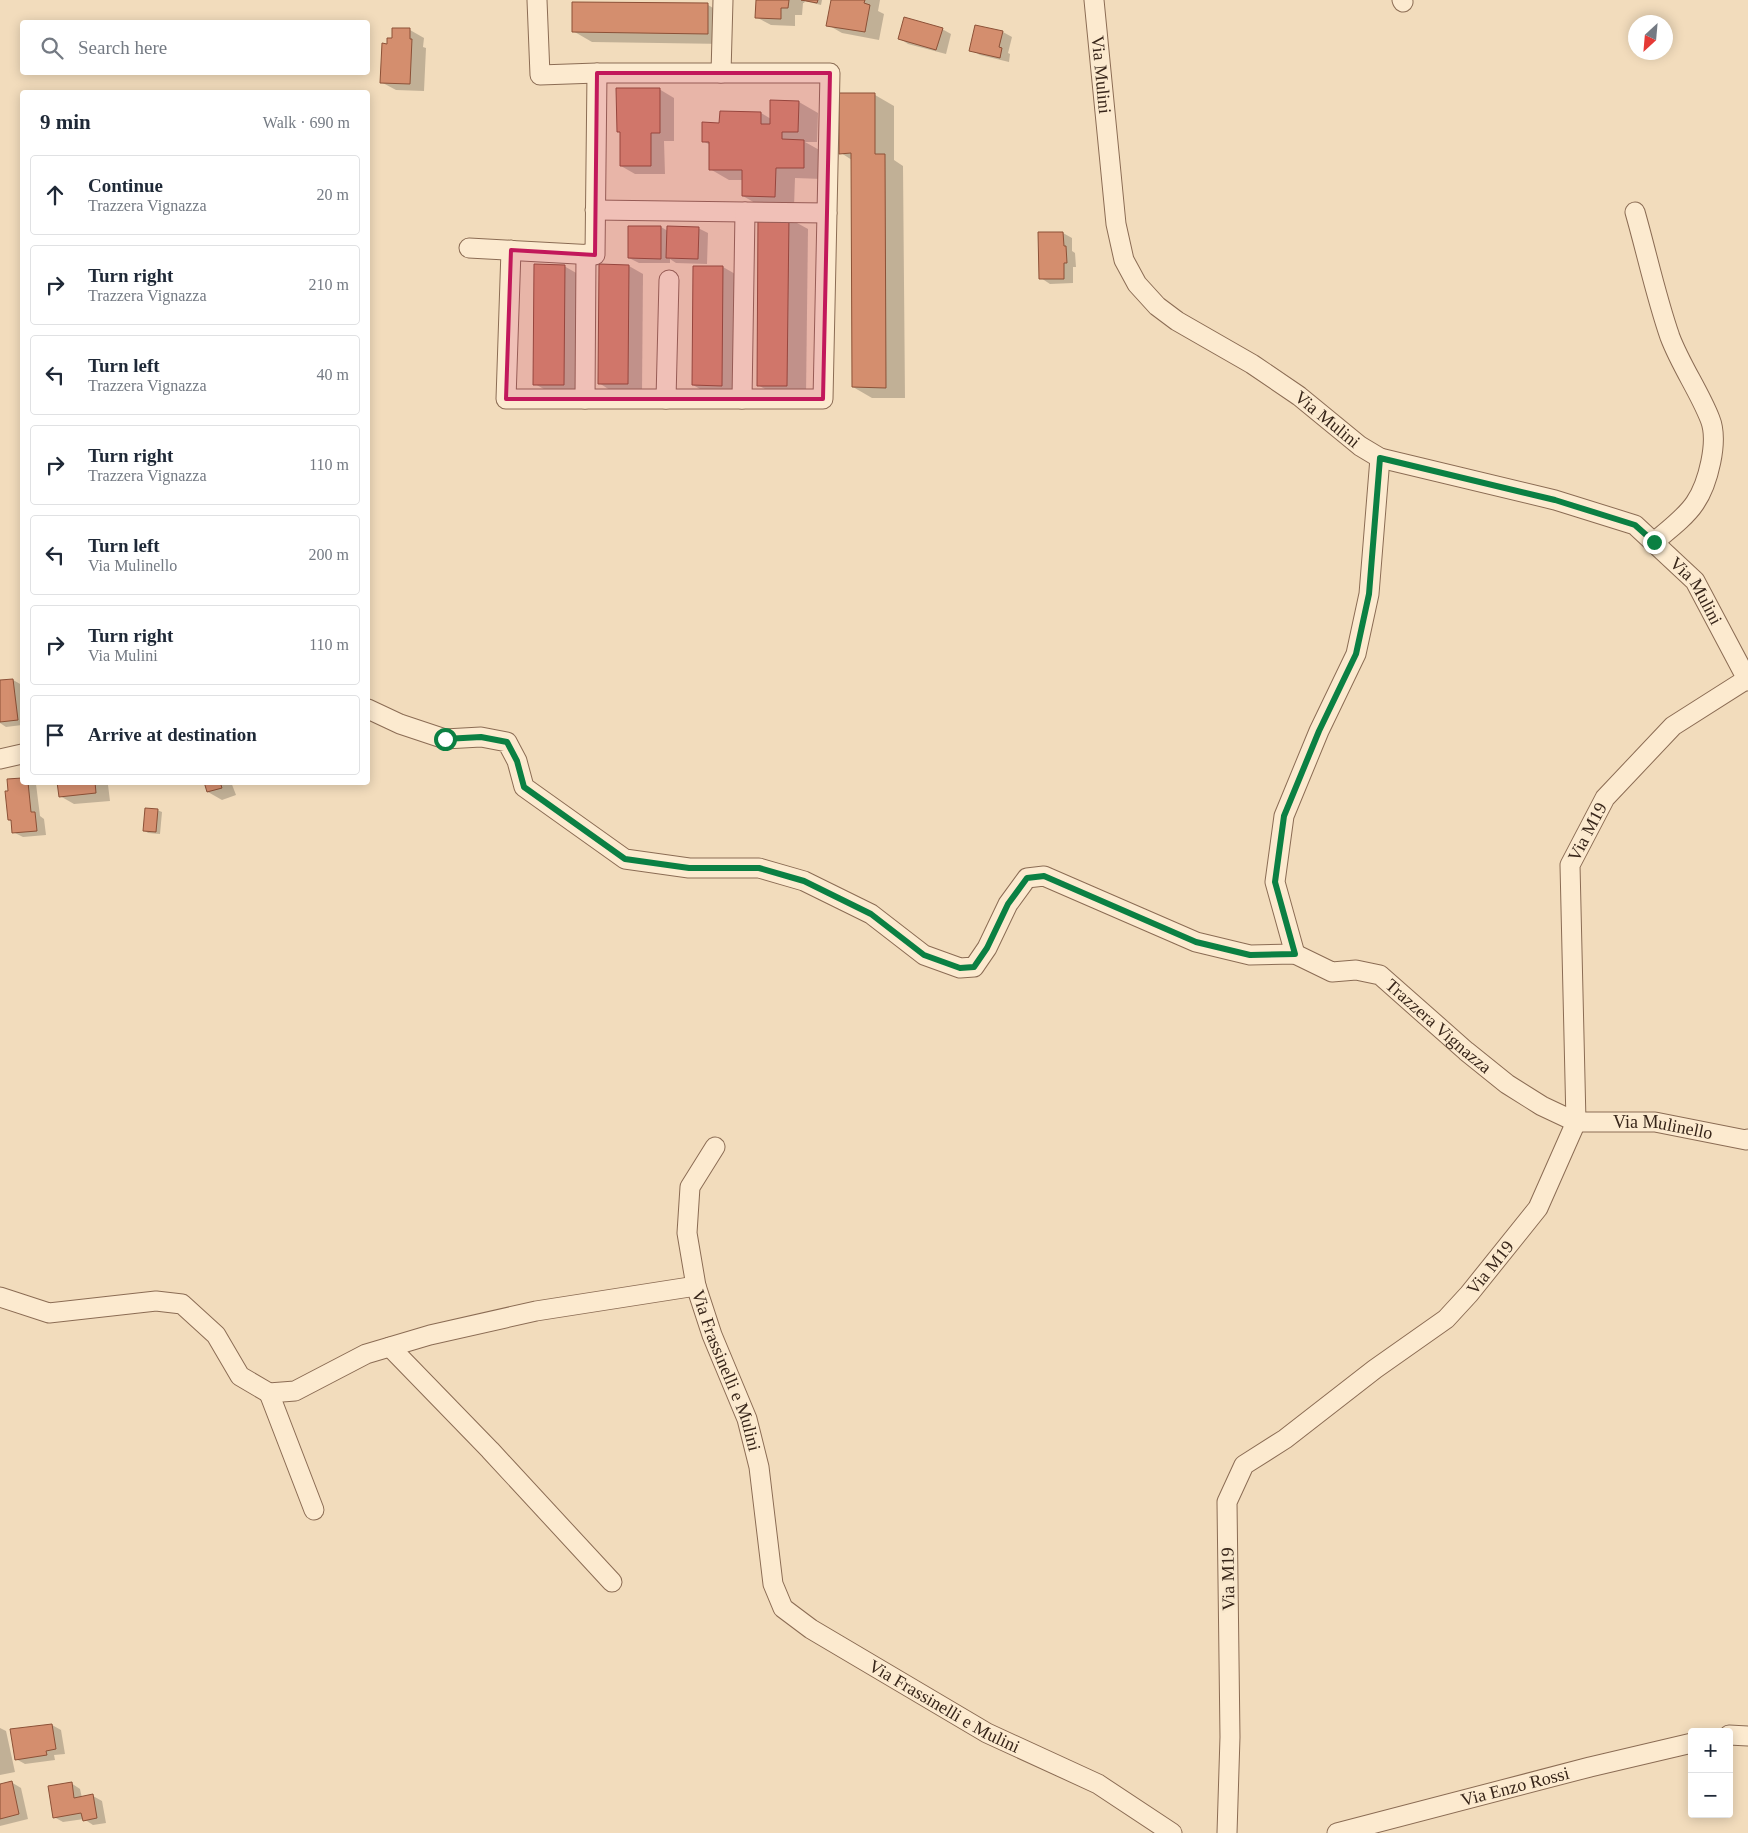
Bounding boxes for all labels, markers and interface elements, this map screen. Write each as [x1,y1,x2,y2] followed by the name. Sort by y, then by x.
[1628,15,1673,60] north arrow
[20,20,370,75] search box
[38,34,66,62] icon: search
[1088,35,1115,115] street label: Via Mulini
[78,37,167,58] text: Search here
[40,110,91,134] text: 9 min
[263,114,350,131] text: Walk · 690 m
[88,175,163,196] text: Continue
[41,181,69,209] icon: ahead
[317,186,349,203] text: 20 m
[88,197,207,214] text: Trazzera Vignazza
[88,265,173,286] text: Turn right
[41,271,69,299] icon: right
[309,276,349,293] text: 210 m
[88,287,207,304] text: Trazzera Vignazza
[88,355,160,376] text: Turn left
[41,361,69,389] icon: left
[317,366,349,383] text: 40 m
[88,377,207,394] text: Trazzera Vignazza
[1291,387,1364,452] street label: Via Mulini
[88,445,173,466] text: Turn right
[41,451,69,479] icon: right
[309,456,349,473] text: 110 m
[88,467,207,484] text: Trazzera Vignazza
[1643,531,1666,554] route end
[88,535,160,556] text: Turn left
[41,541,69,569] icon: left
[309,546,349,563] text: 200 m
[1666,553,1726,628] street label: Via Mulini
[88,557,177,574] text: Via Mulinello
[88,625,173,646] text: Turn right
[41,631,69,659] icon: right
[309,636,349,653] text: 110 m
[88,647,158,664] text: Via Mulini
[41,721,69,749] icon: arrive
[88,724,257,745] text: Arrive at destination
[434,728,457,751] route start
[1564,799,1611,865] street label: Via M19
[1382,975,1495,1077] street label: Trazzera Vignazza
[1613,1112,1714,1143] street label: Via Mulinello
[1463,1237,1518,1299] street label: Via M19
[688,1287,765,1453] street label: Via Frassinelli e Mulini
[1217,1547,1239,1611] street label: Via M19
[865,1655,1023,1757] street label: Via Frassinelli e Mulini
[1688,1728,1733,1818] map controls
[1688,1728,1733,1773] button: +
[1459,1763,1571,1810] street label: Via Enzo Rossi
[1688,1773,1733,1818] button: −

